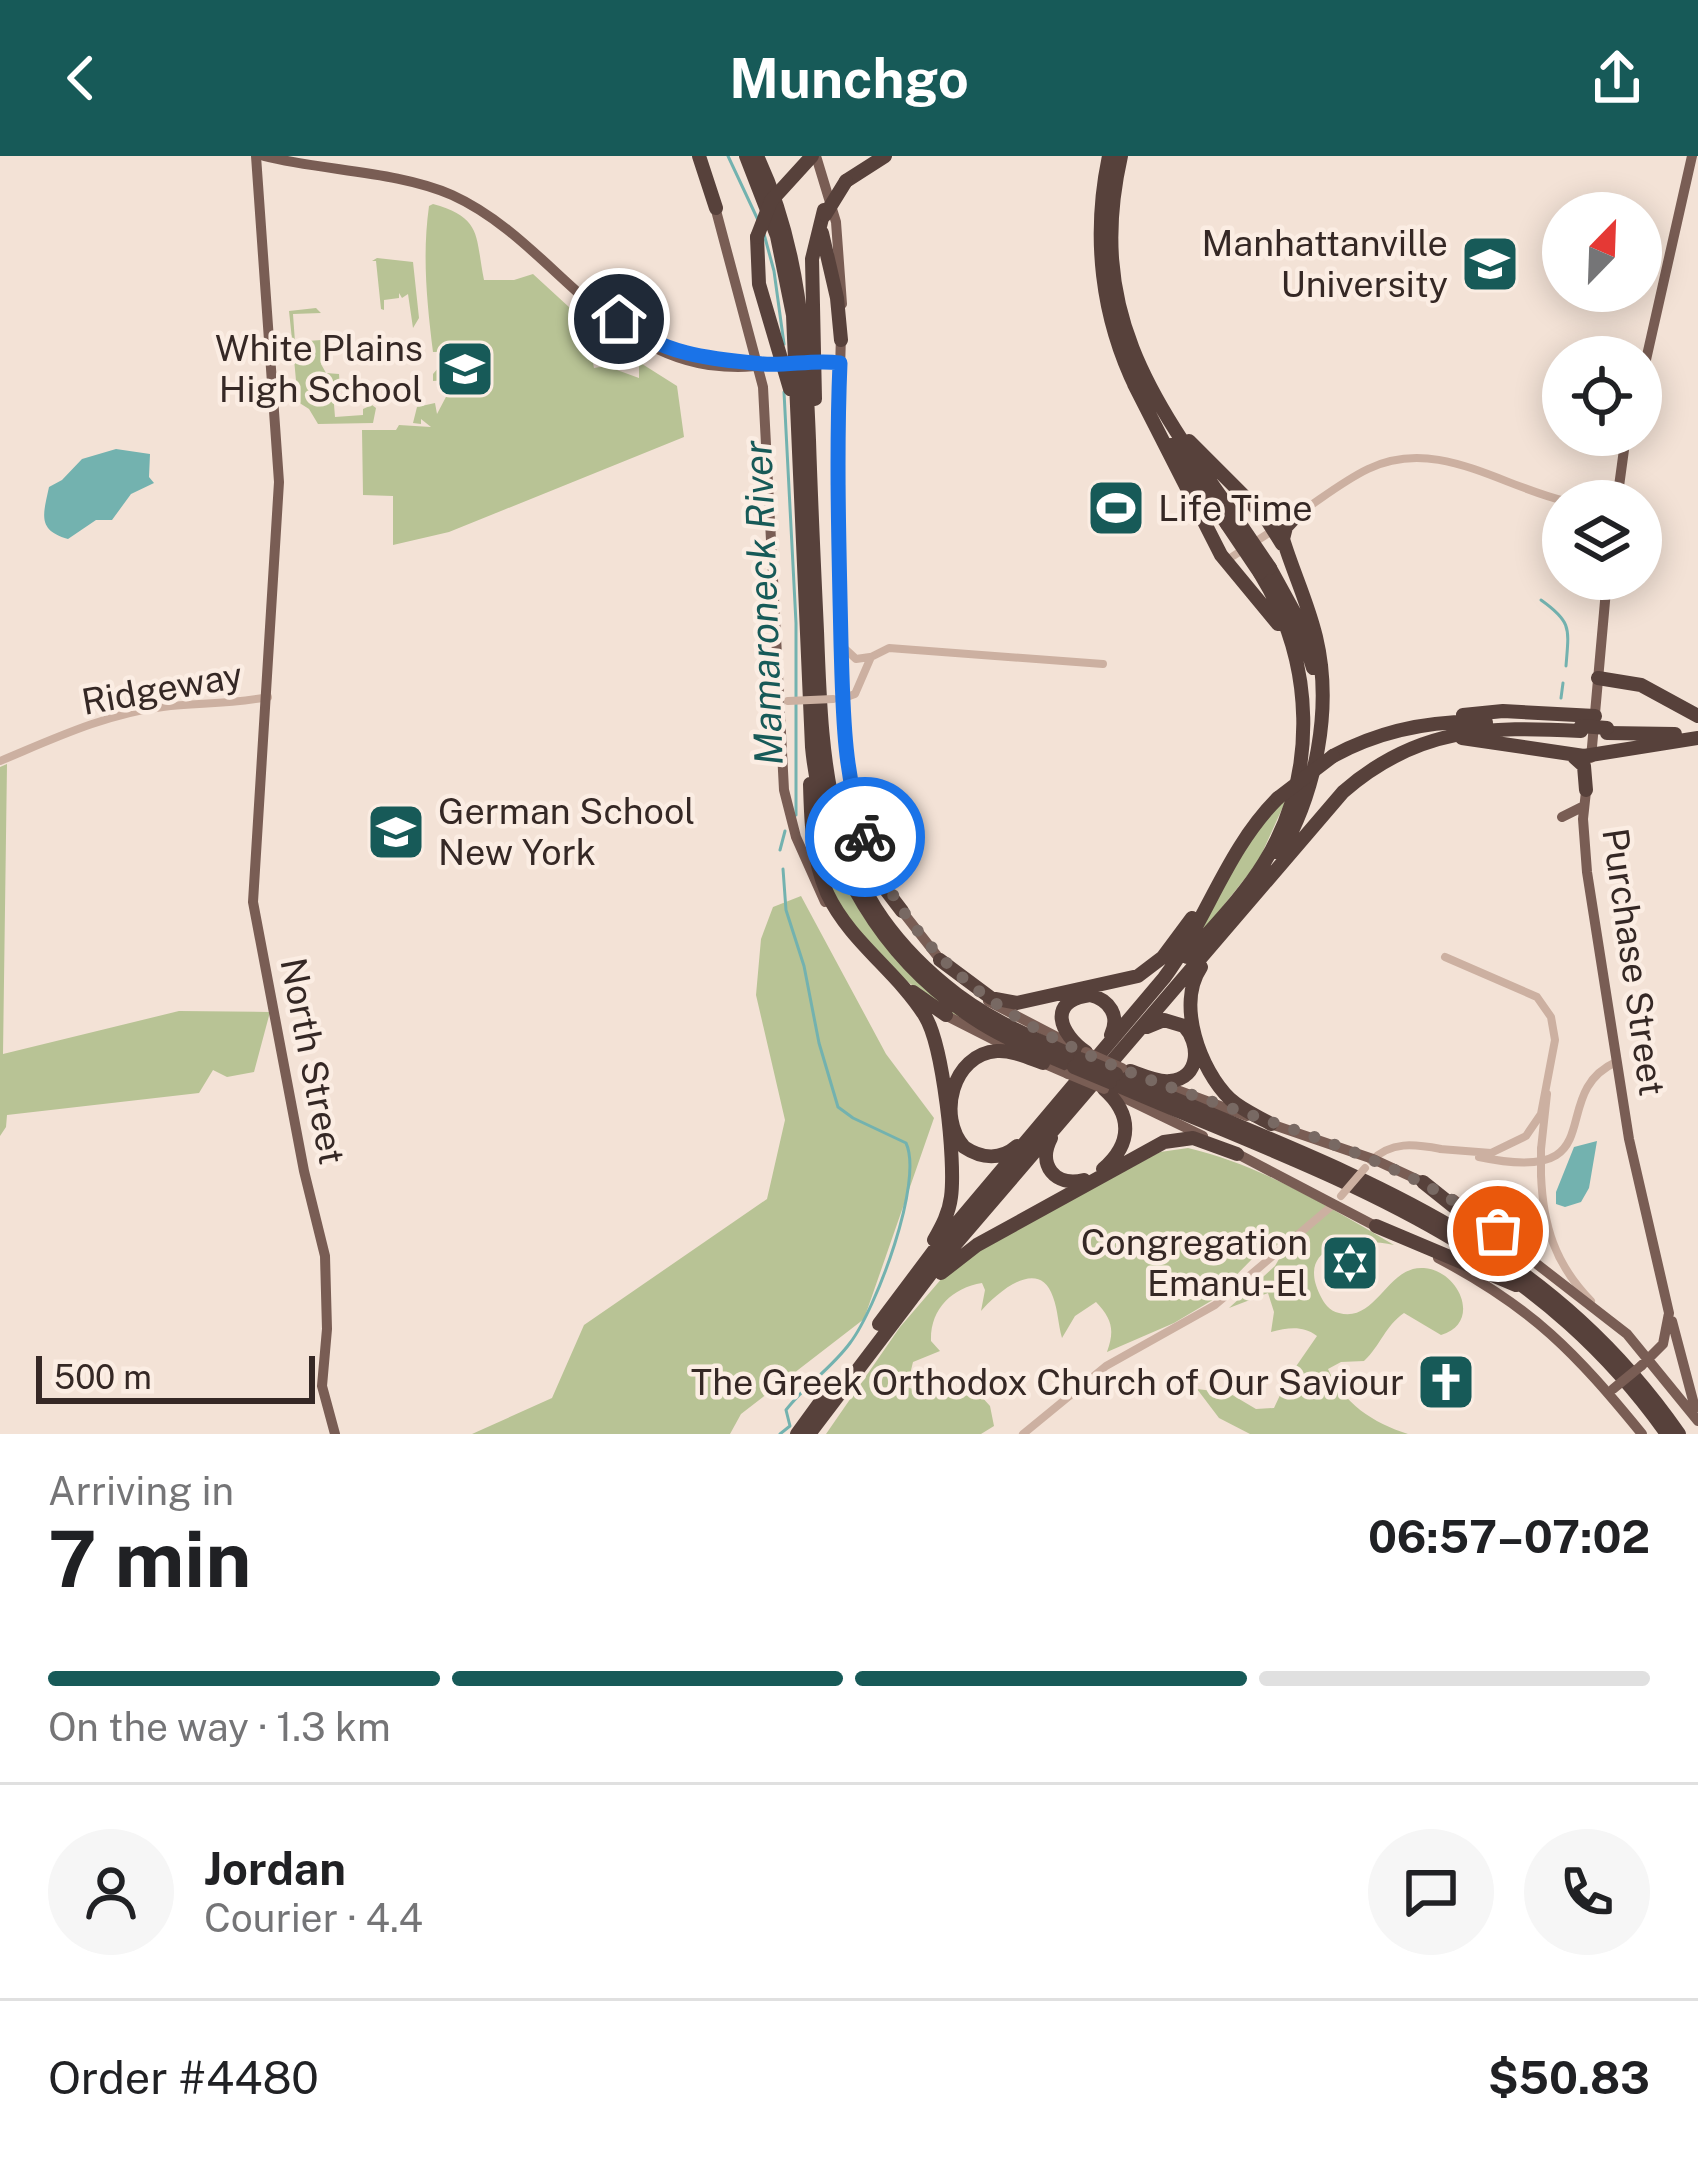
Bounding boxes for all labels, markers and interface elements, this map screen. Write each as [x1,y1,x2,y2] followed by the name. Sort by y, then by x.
[48,45,114,111] icon: back
[1584,45,1650,111] icon: share
[729,47,969,110] text: Munchgo
[1542,192,1662,312] north arrow
[1542,192,1662,600] map controls
[1201,222,1448,305] place label: Manhattanville University
[1459,233,1521,295] school or university icon: Manhattanville University
[568,268,670,370] pin
[586,286,652,352] icon: home
[215,327,423,410] place label: White Plains High School
[1542,336,1662,456] button: locate
[434,338,496,400] school or university icon: White Plains High School
[734,439,792,766] water label: Mamaroneck River
[1085,477,1147,539] sports icon: Life Time
[1542,480,1662,600] button: layers
[1158,487,1313,529] place label: Life Time
[78,653,246,723] street label: Ridgeway
[805,777,925,897] courier
[438,790,695,873] place label: German School New York
[365,801,427,863] school or university icon: German School New York
[832,804,898,870] icon: bike
[1594,826,1674,1098] street label: Purchase Street
[272,954,354,1168] street label: North Street
[1447,1180,1549,1282] pin
[1465,1198,1531,1264] icon: bag
[1081,1221,1308,1304] place label: Congregation Emanu-El
[1319,1232,1381,1294] synagogue icon: Congregation Emanu-El
[36,1350,315,1403] scale bar
[1415,1351,1477,1413] church icon: The Greek Orthodox Church of Our Saviour
[54,1358,152,1396] text: 500 m
[691,1361,1404,1403] place label: The Greek Orthodox Church of Our Saviour
[48,1468,234,1514] text: Arriving in
[1368,1510,1650,1563] text: 06:57–07:02
[48,1513,252,1605] text: 7 min
[48,1704,391,1750] text: On the way · 1.3 km
[48,1829,174,1955] button: person
[1368,1829,1494,1955] button: chat
[1524,1829,1650,1955] button: phone
[204,1842,346,1895] text: Jordan
[204,1895,423,1941] text: Courier · 4.4
[48,2051,319,2104] text: Order #4480
[1488,2051,1650,2104] text: $50.83

